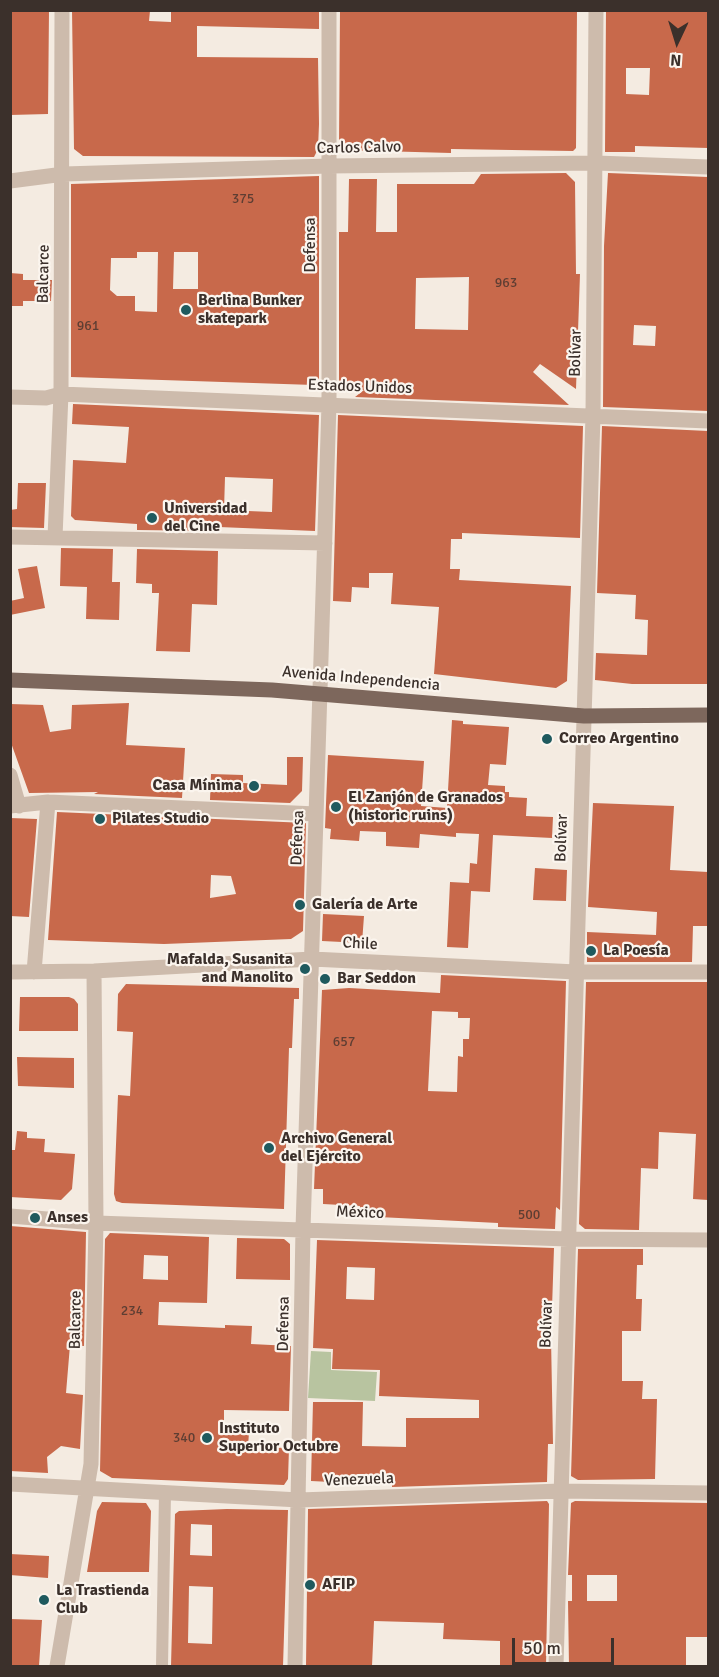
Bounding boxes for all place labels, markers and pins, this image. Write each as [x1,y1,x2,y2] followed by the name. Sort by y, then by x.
[198,291,302,329] place label: Berlina Bunker skatepark
[179,303,193,317] marker: Berlina Bunker skatepark
[164,499,247,537] place label: Universidad del Cine
[145,511,159,525] marker: Universidad del Cine
[559,729,679,749] place label: Correo Argentino
[540,732,554,746] marker: Correo Argentino
[152,776,242,796] place label: Casa Mínima
[247,779,261,793] marker: Casa Mínima
[348,788,503,826] place label: El Zanjón de Granados (historic ruins)
[329,800,343,814] marker: El Zanjón de Granados (historic ruins)
[112,809,209,829] place label: Pilates Studio
[93,812,107,826] marker: Pilates Studio
[312,895,418,915] place label: Galería de Arte
[293,898,307,912] marker: Galería de Arte
[603,941,669,961] place label: La Poesía
[584,944,598,958] marker: La Poesía
[167,950,293,988] place label: Mafalda, Susanita and Manolito
[298,962,312,976] marker: Mafalda, Susanita and Manolito
[337,969,416,989] place label: Bar Seddon
[318,972,332,986] marker: Bar Seddon
[281,1129,392,1167] place label: Archivo General del Ejército
[262,1141,276,1155] marker: Archivo General del Ejército
[47,1208,88,1228] place label: Anses
[28,1211,42,1225] marker: Anses
[219,1419,339,1457] place label: Instituto Superior Octubre
[200,1431,214,1445] marker: Instituto Superior Octubre
[322,1575,355,1595] place label: AFIP
[303,1578,317,1592] marker: AFIP
[56,1581,149,1619] place label: La Trastienda Club
[37,1593,51,1607] marker: La Trastienda Club

